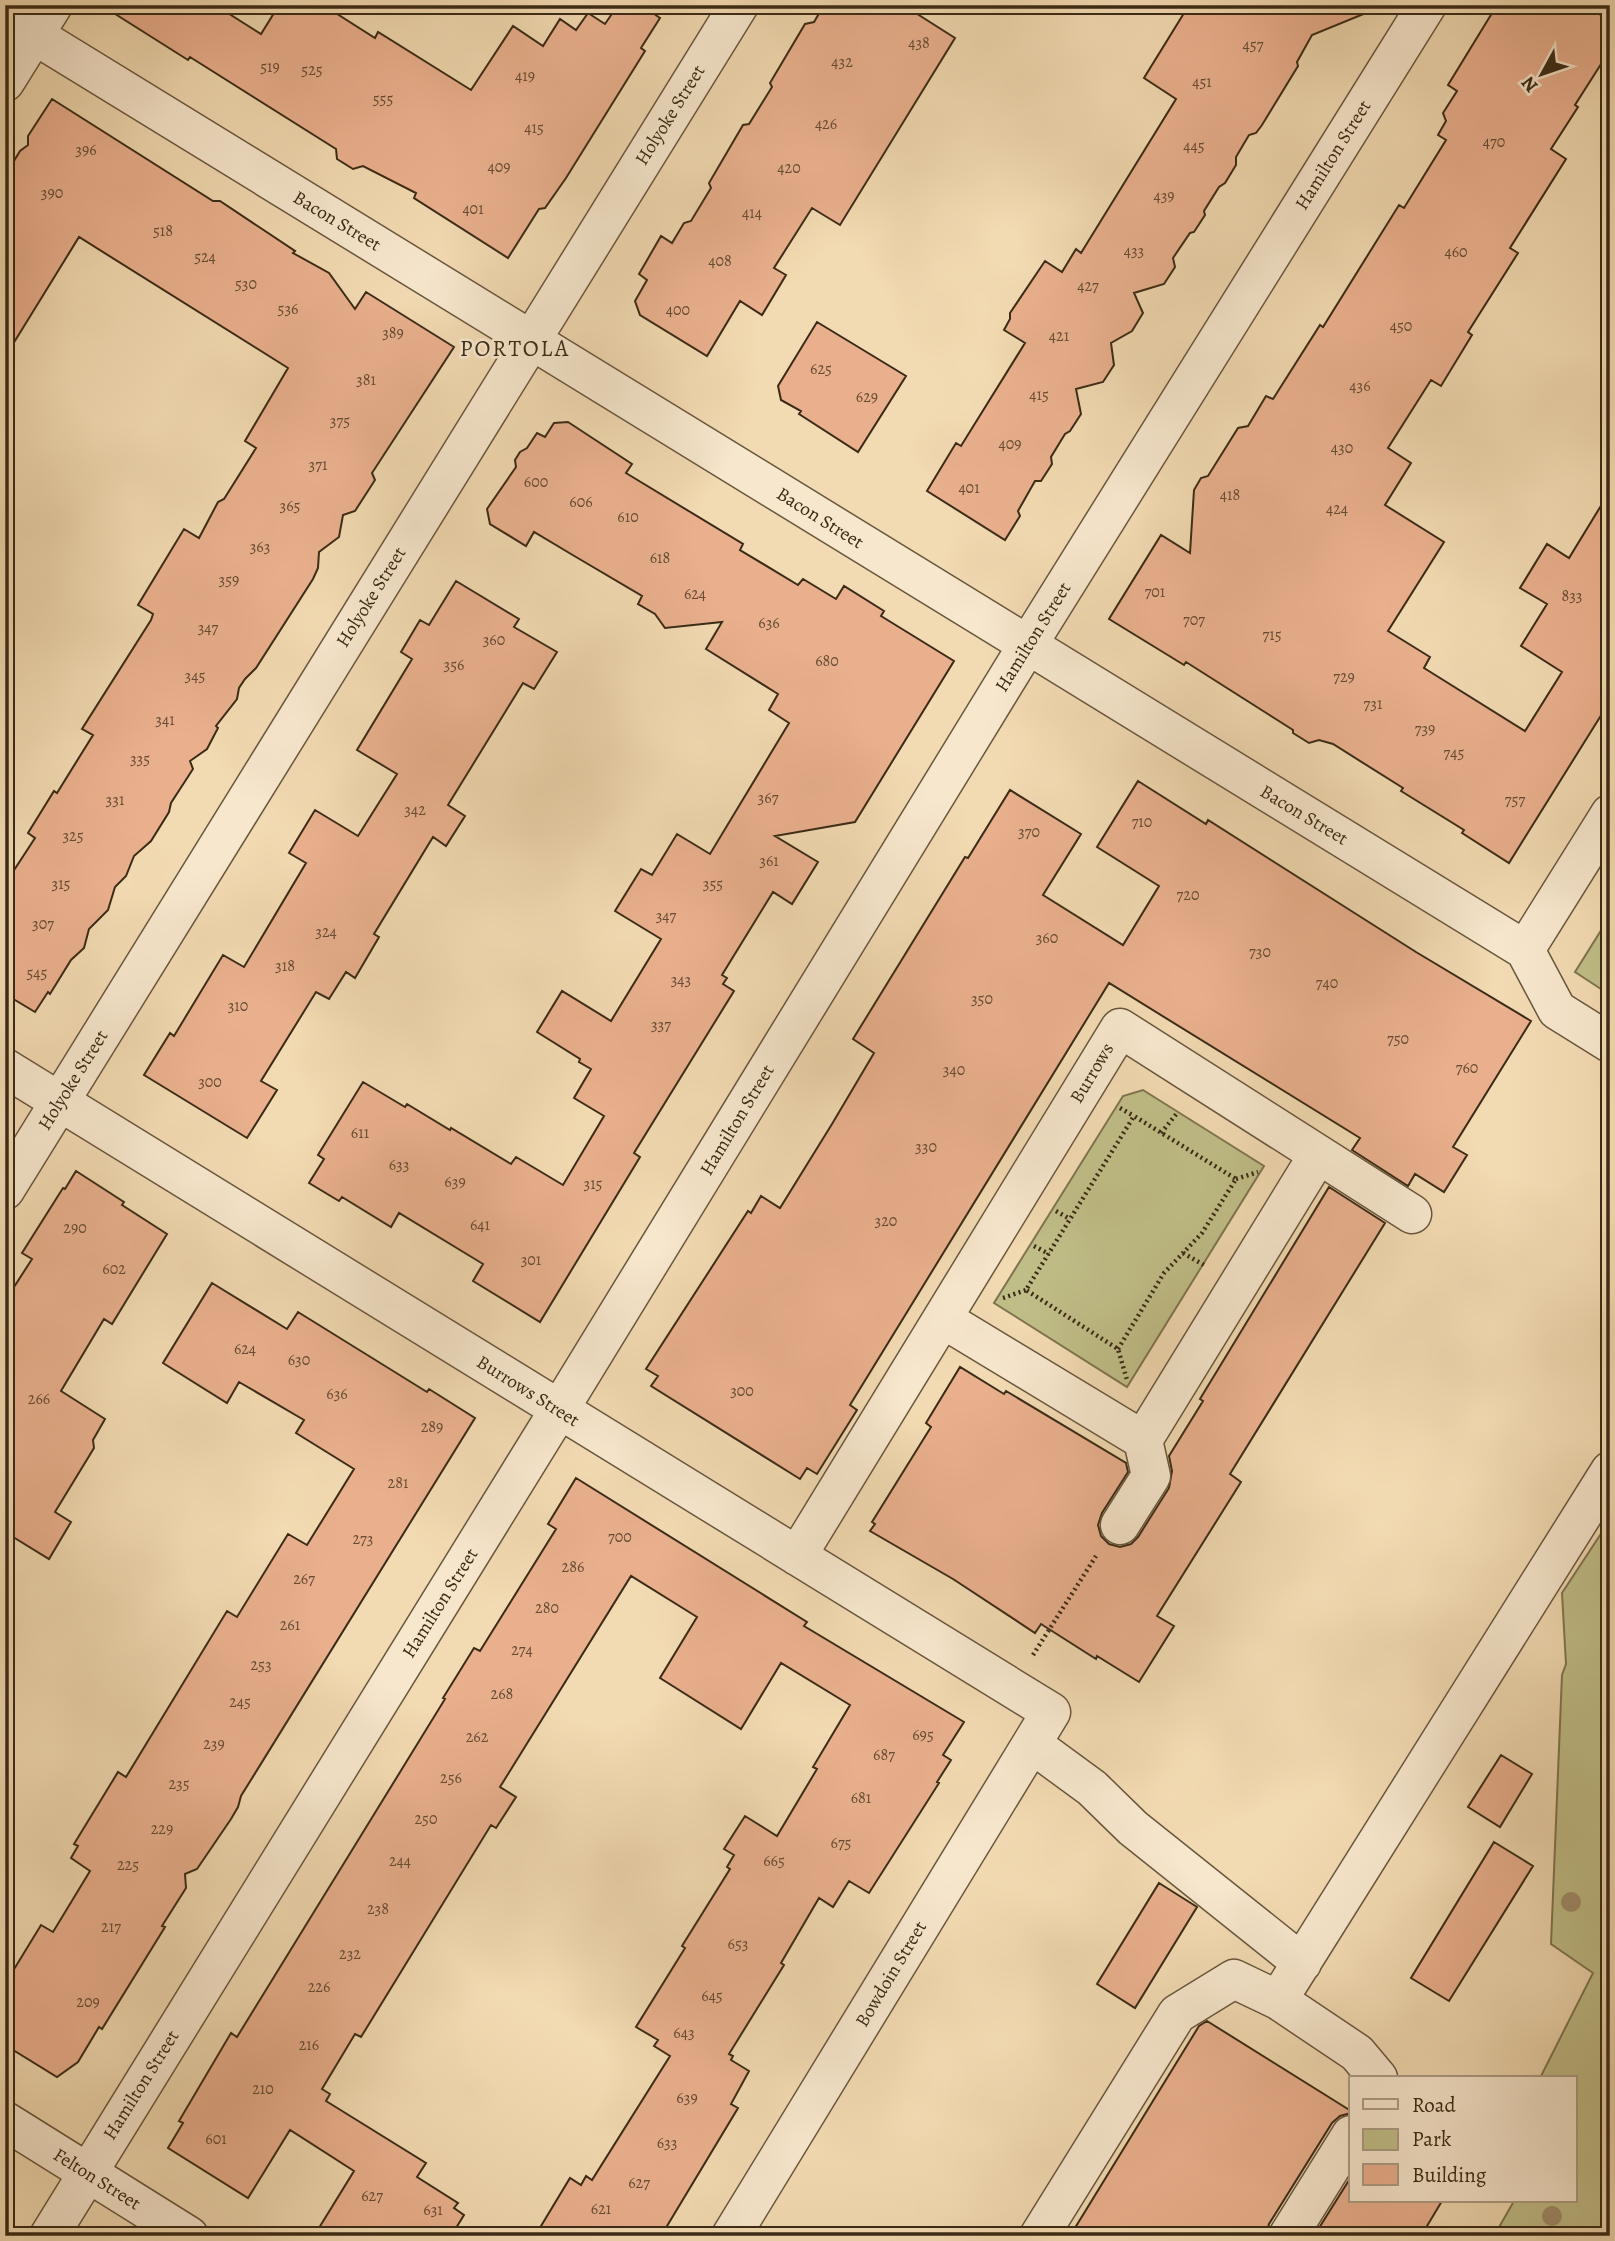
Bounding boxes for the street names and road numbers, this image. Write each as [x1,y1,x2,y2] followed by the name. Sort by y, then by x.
[629,60,711,170] street label: Holyoke Street
[1289,95,1377,215] street label: Hamilton Street
[288,185,386,257] street label: Bacon Street
[771,481,869,555] street label: Bacon Street
[330,542,412,652] street label: Holyoke Street
[989,577,1077,697] street label: Hamilton Street
[1255,779,1353,851] street label: Bacon Street
[32,1025,114,1135] street label: Holyoke Street
[1064,1038,1120,1108] street label: Burrows
[694,1060,780,1180] street label: Hamilton Street
[472,1349,584,1433] street label: Burrows Street
[396,1543,484,1663] street label: Hamilton Street
[849,1916,933,2032] street label: Bowdoin Street
[97,2025,185,2145] street label: Hamilton Street
[48,2142,146,2216] street label: Felton Street

